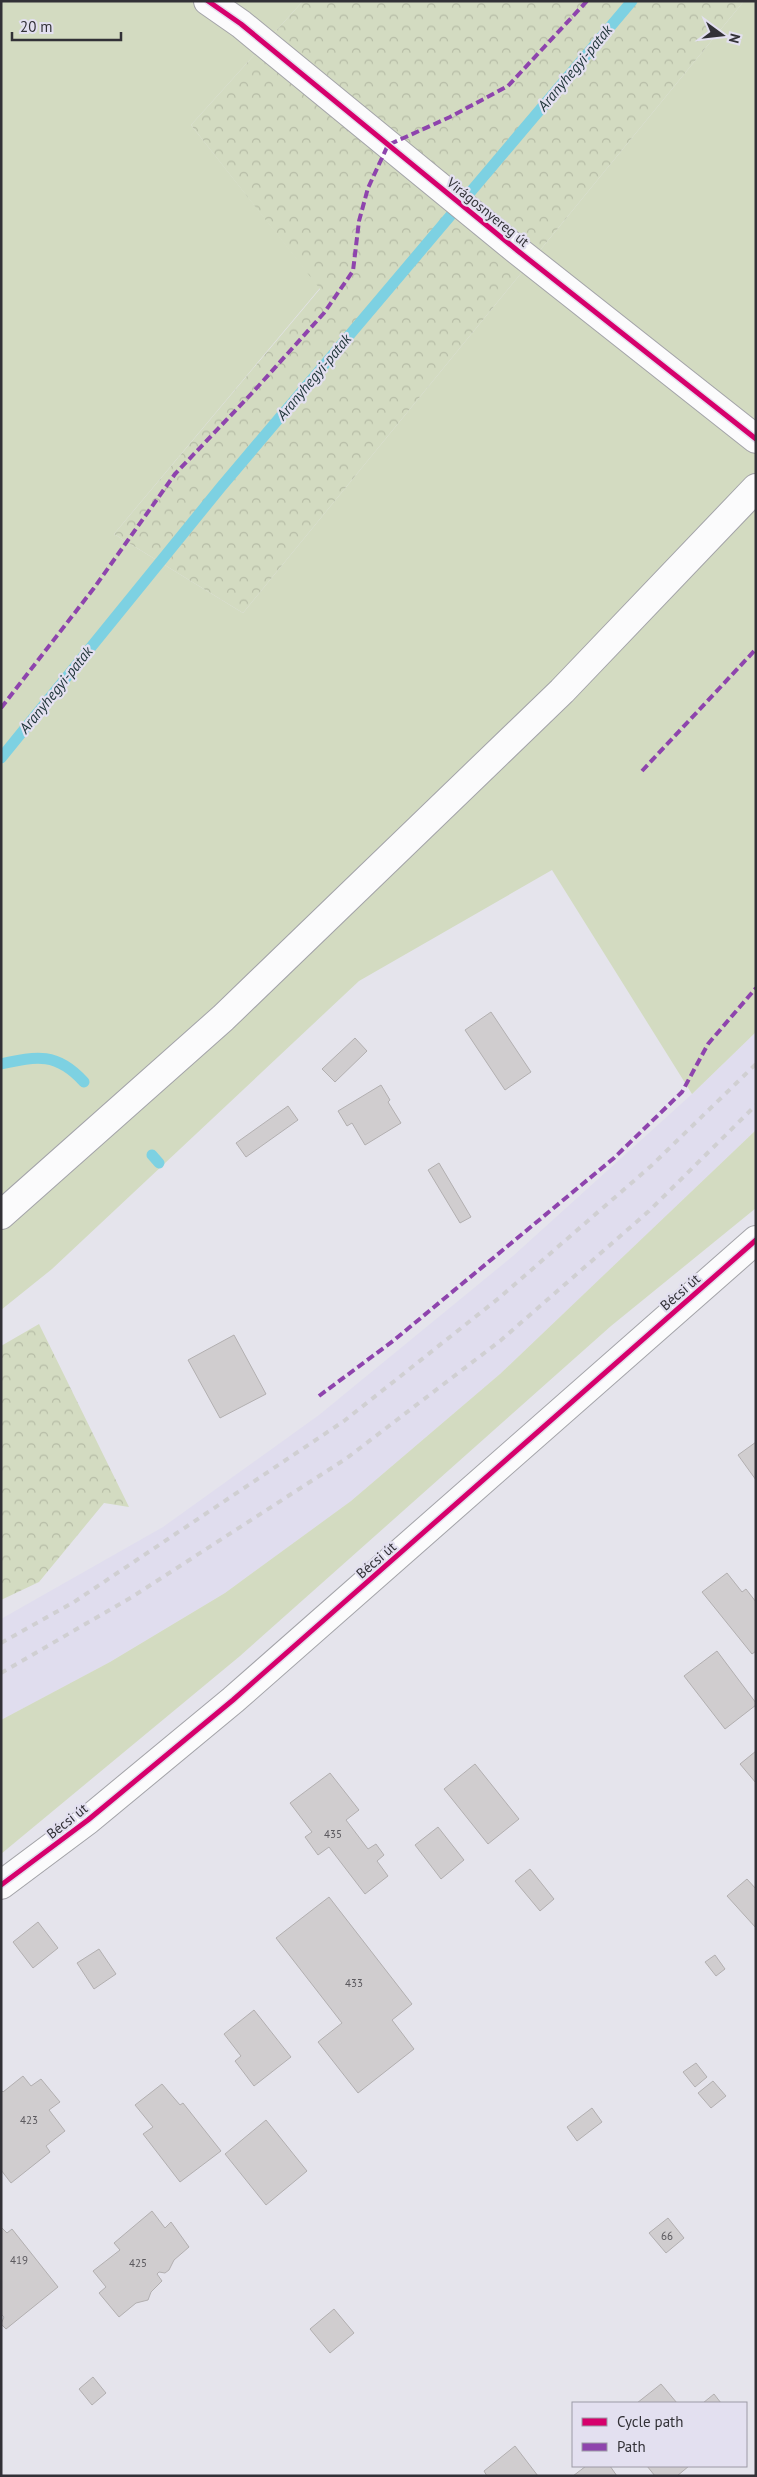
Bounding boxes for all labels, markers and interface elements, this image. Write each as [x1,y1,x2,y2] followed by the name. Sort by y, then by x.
[12,10,121,42] scale bar
[697,10,747,60] north arrow
[20,17,53,36] text: 20 m
[532,20,617,115] water label: Aranyhegyi-patak
[725,32,744,45] text: N
[442,173,533,251] street label: Virágosnyereg út
[271,329,356,424] water label: Aranyhegyi-patak
[14,641,97,738] water label: Aranyhegyi-patak
[656,1270,704,1314] street label: Bécsi út
[352,1538,400,1582] street label: Bécsi út
[43,1799,91,1843] street label: Bécsi út
[324,1827,342,1841] house number: 435
[345,1976,363,1990] house number: 433
[20,2113,38,2127] house number: 423
[661,2229,673,2243] house number: 66
[10,2253,28,2267] house number: 419
[129,2256,147,2270] house number: 425
[572,2402,747,2467] legend
[617,2412,683,2431] text: Cycle path
[617,2437,646,2456] text: Path

